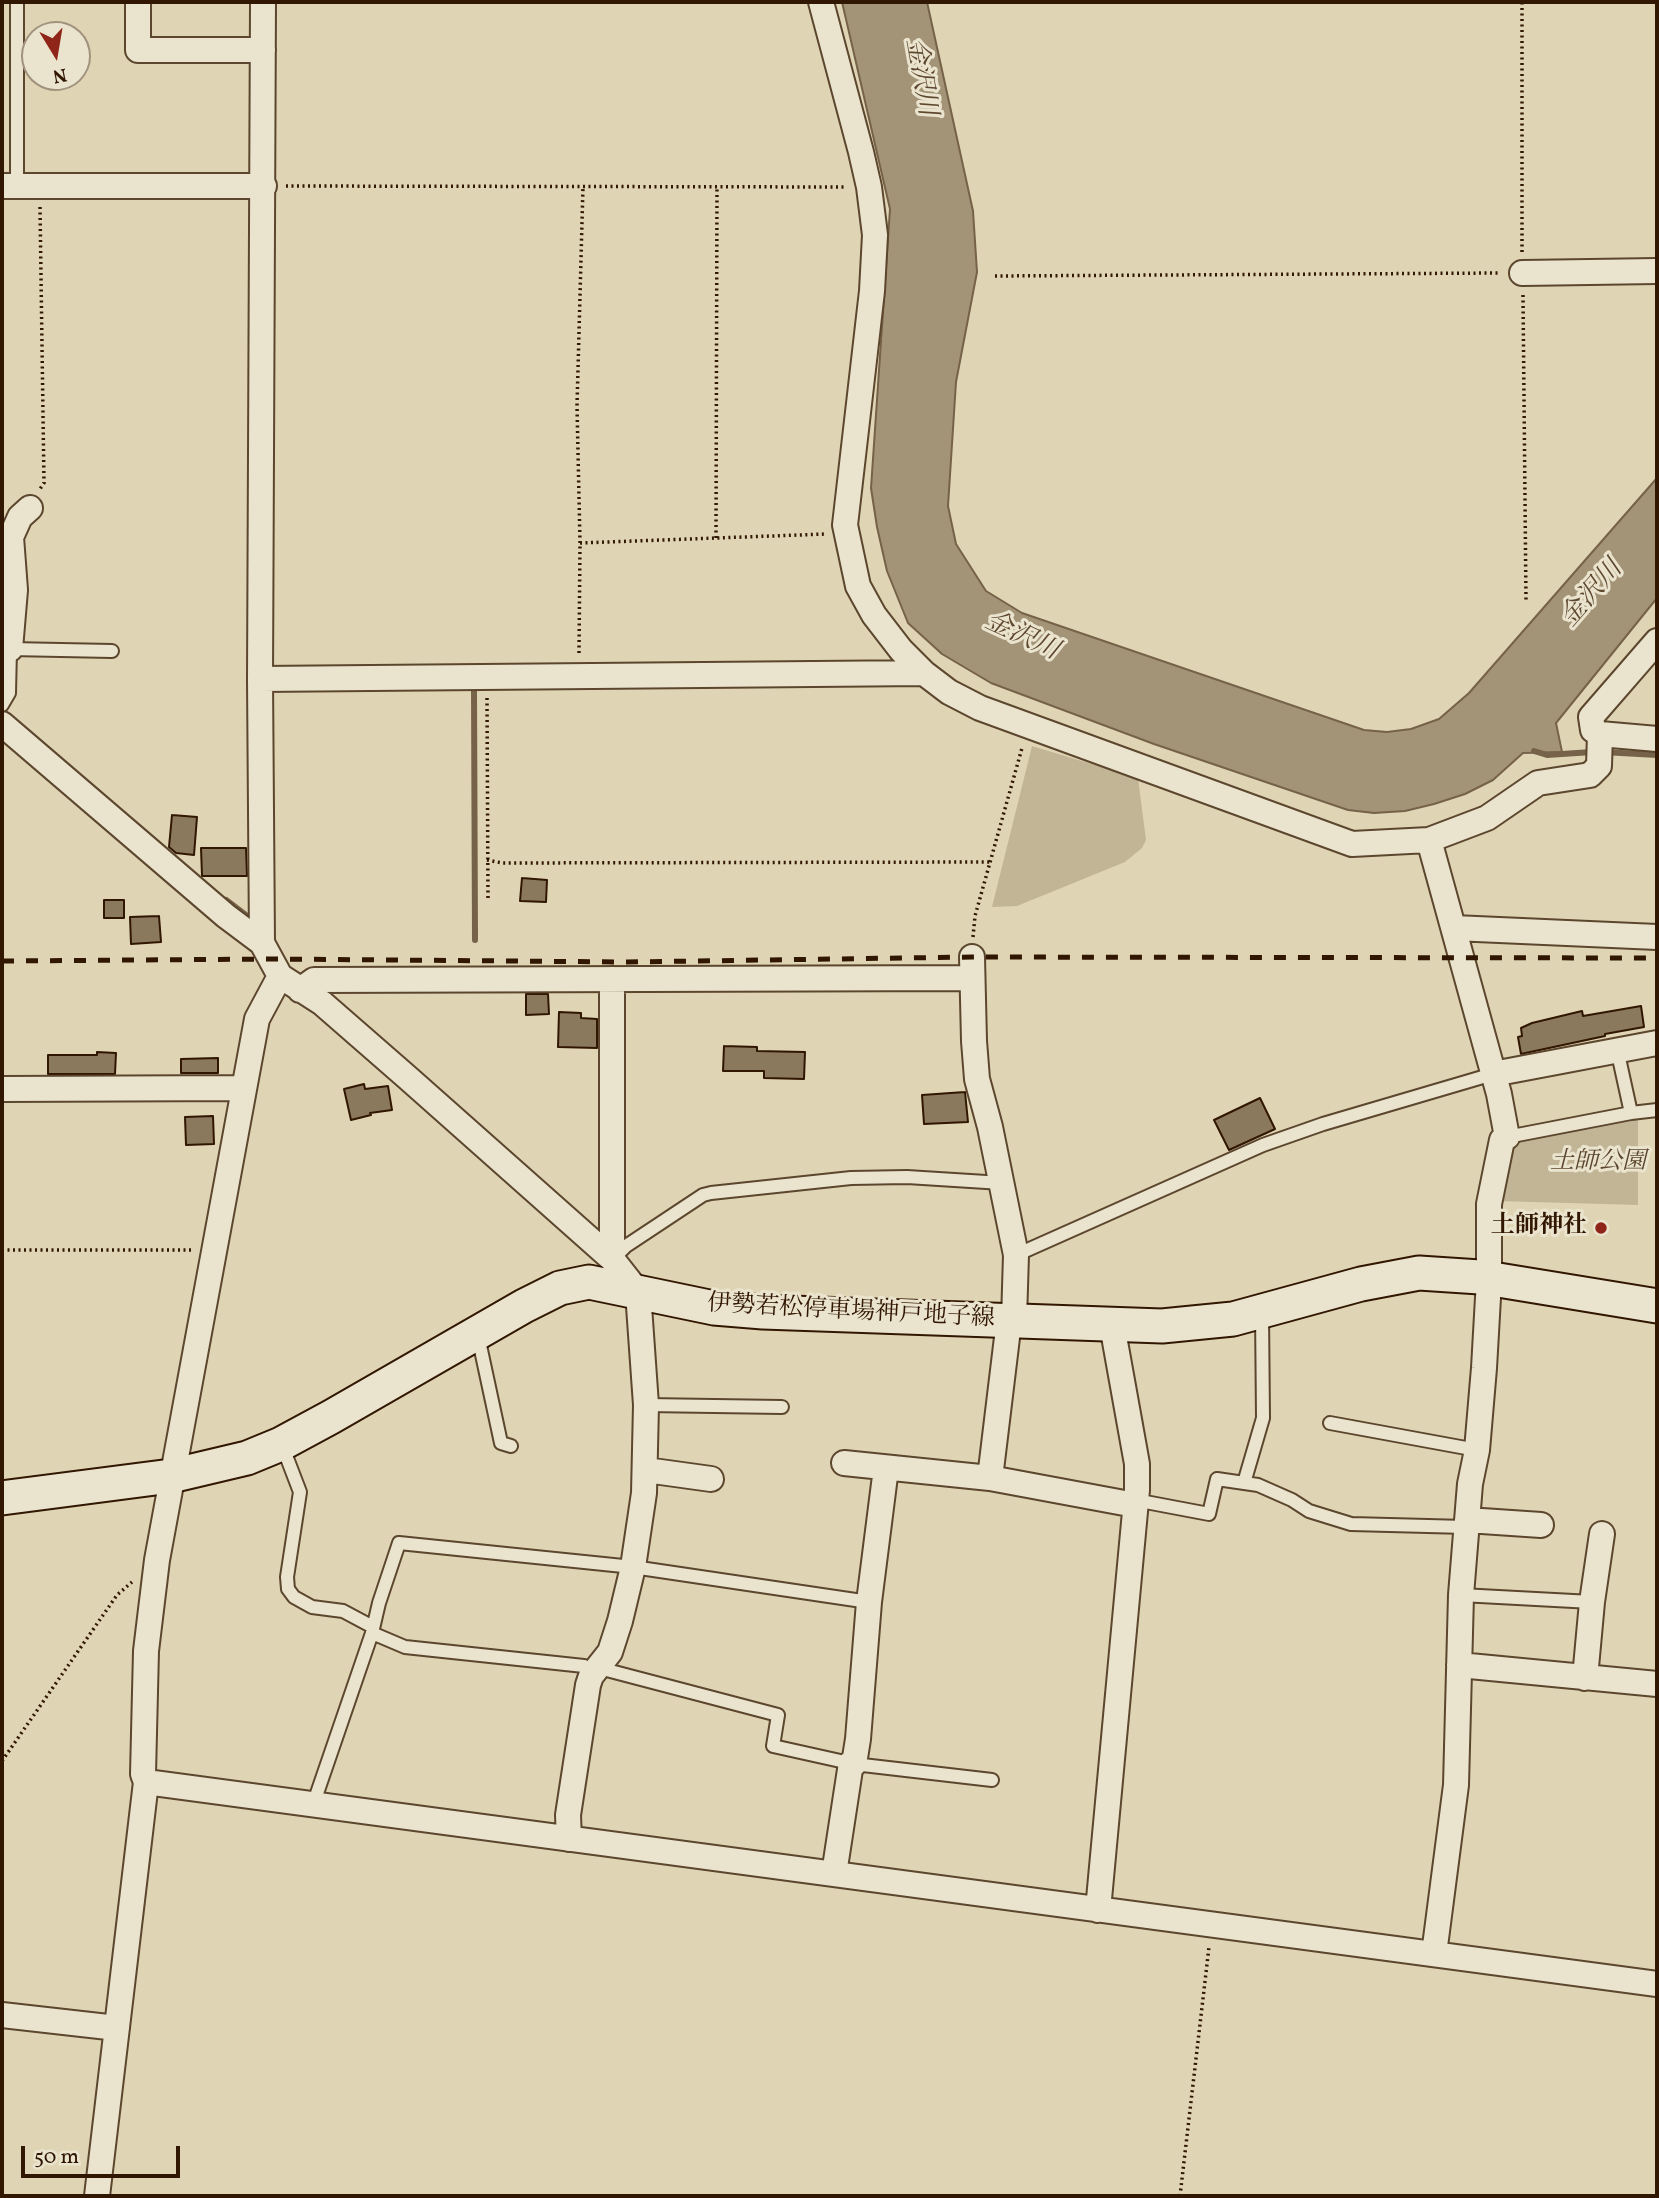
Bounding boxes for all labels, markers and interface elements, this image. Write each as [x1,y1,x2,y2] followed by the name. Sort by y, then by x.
[21,21,91,91] north arrow
[897,36,941,118] water label: 金沢川
[50,61,69,89] text: N
[1556,555,1630,635] water label: 金沢川
[979,607,1063,669] water label: 金沢川
[1550,1150,1646,1178] park label: 土師公園
[1491,1214,1587,1242] place label: 土師神社
[1593,1220,1609,1236] marker: 土師神社
[706,1291,996,1335] street label: 伊勢若松停車場神戸地子線
[24,2132,184,2176] scale bar
[34,2143,79,2172] text: 50 m

